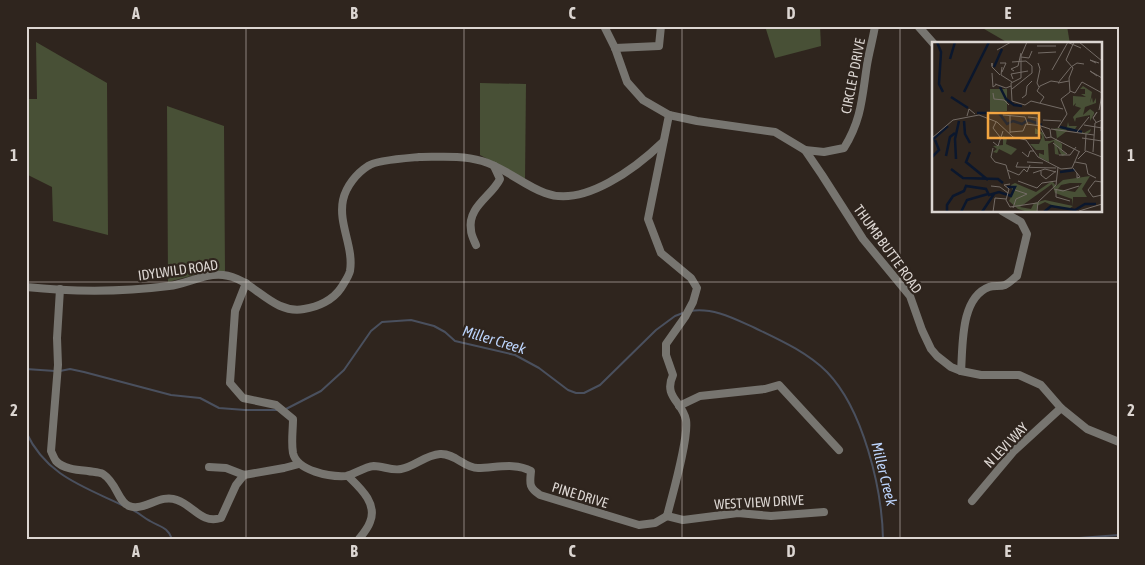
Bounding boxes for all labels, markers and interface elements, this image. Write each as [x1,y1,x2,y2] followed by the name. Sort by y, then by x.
[131,4,140,22] text: A
[350,4,358,22] text: B
[568,4,576,22] text: C
[787,4,796,22] text: D
[1005,4,1012,22] text: E
[838,37,868,115] street label: CIRCLE P DRIVE
[932,42,1102,212] inset map
[10,146,18,164] text: 1
[1127,146,1135,164] text: 1
[851,202,926,296] street label: THUMB BUTTE ROAD
[137,256,219,284] street label: IDYLWILD ROAD
[460,322,528,357] water label: Miller Creek
[10,401,18,419] text: 2
[1127,401,1135,419] text: 2
[981,419,1032,471] street label: N LEVI WAY
[868,440,901,508] water label: Miller Creek
[550,479,610,511] street label: PINE DRIVE
[714,492,804,512] street label: WEST VIEW DRIVE
[131,542,140,560] text: A
[350,542,358,560] text: B
[568,542,576,560] text: C
[787,542,796,560] text: D
[1005,542,1012,560] text: E

